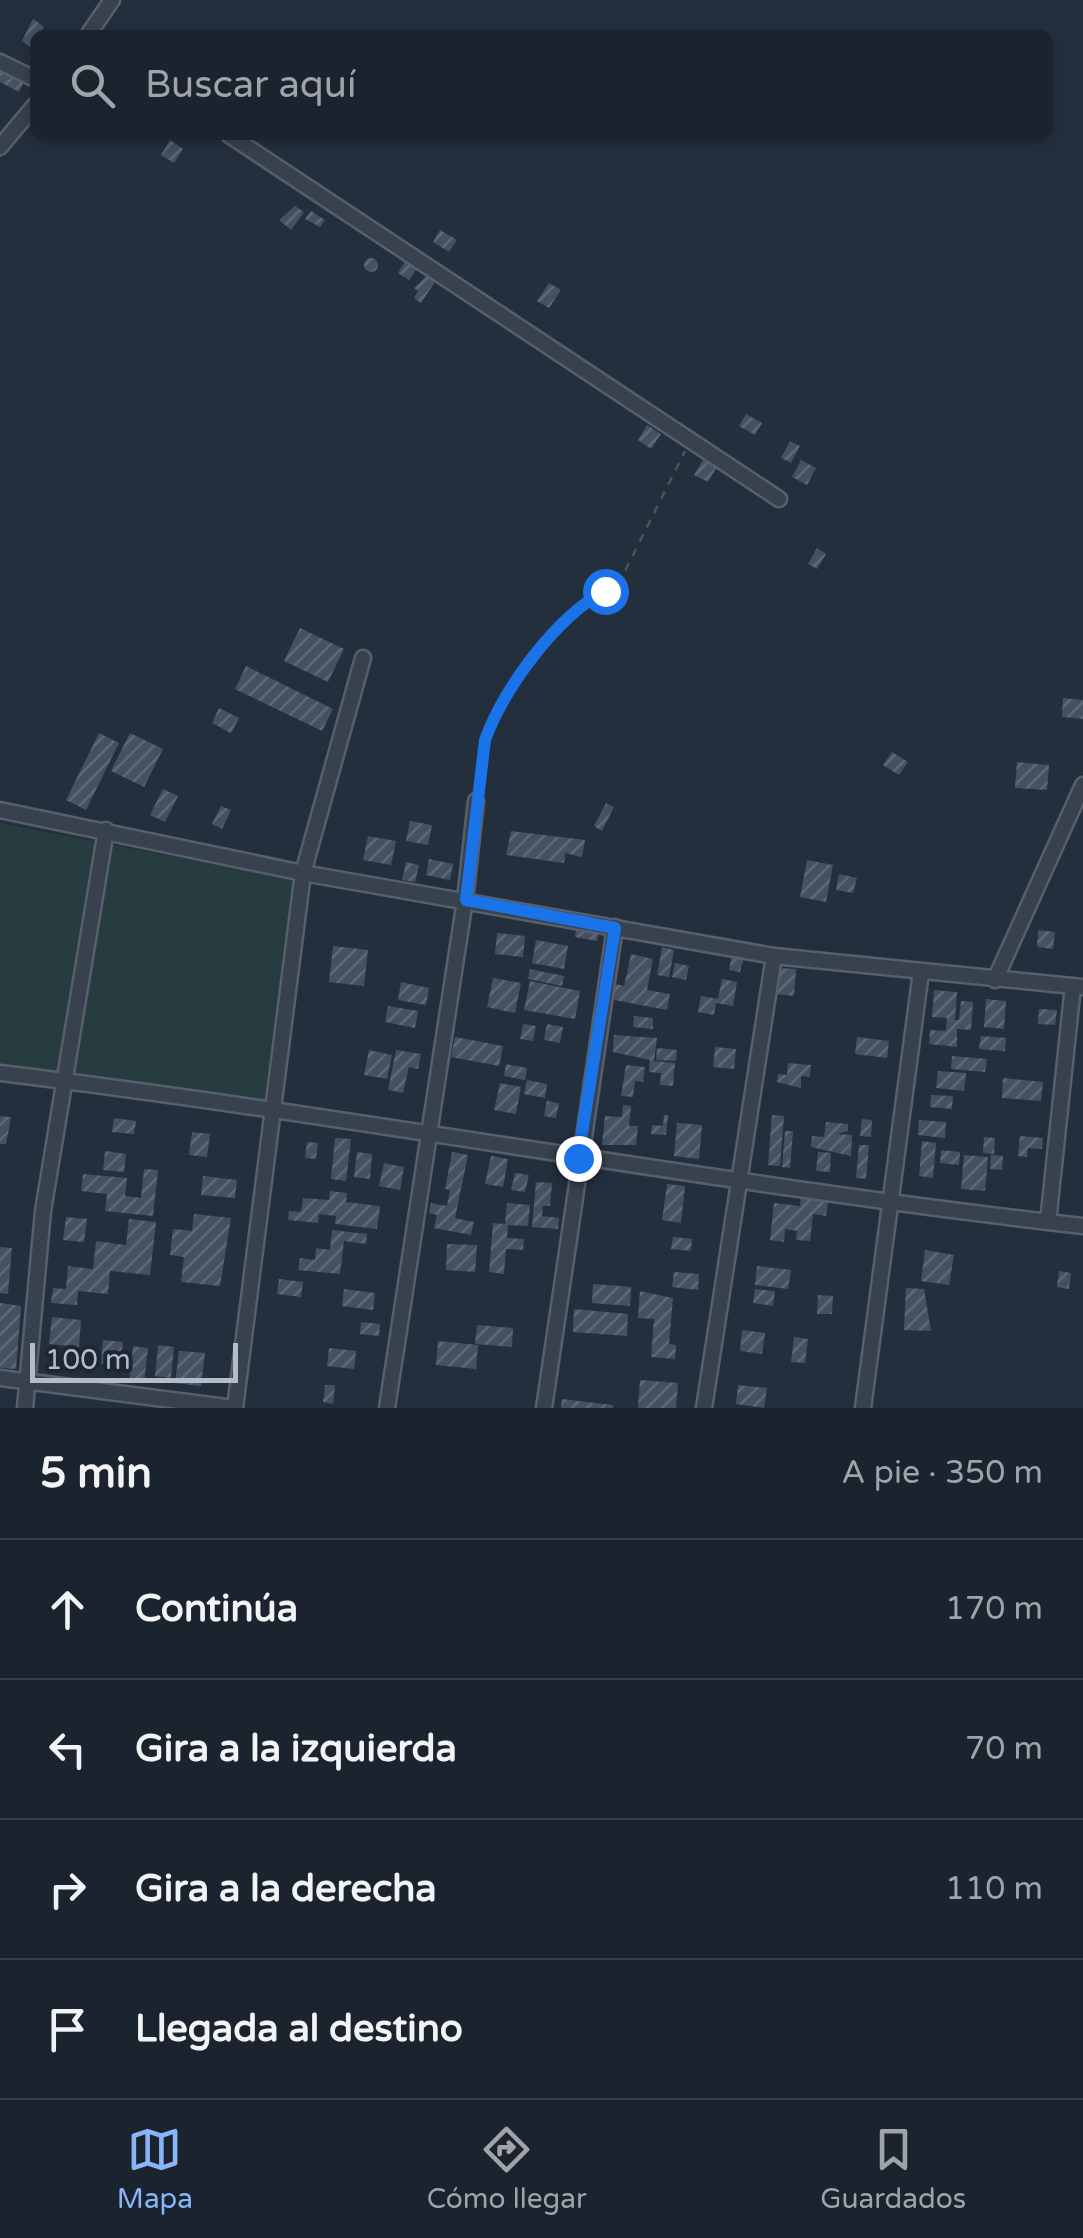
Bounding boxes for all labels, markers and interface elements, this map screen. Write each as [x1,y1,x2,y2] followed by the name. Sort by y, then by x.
[30,30,1053,140] search box
[65,58,120,113] icon: search
[145,62,356,108] text: Buscar aquí
[583,569,629,615] route start
[556,1136,602,1182] route end
[30,1338,238,1382] scale bar
[45,1343,131,1377] text: 100 m
[40,1448,152,1499] text: 5 min
[842,1454,1043,1492] text: A pie · 350 m
[40,1582,95,1637] icon: ahead
[135,1586,298,1632] text: Continúa
[945,1590,1043,1628] text: 170 m
[40,1722,95,1777] icon: left
[135,1726,457,1772] text: Gira a la izquierda
[965,1730,1043,1768] text: 70 m
[40,1862,95,1917] icon: right
[135,1866,437,1912] text: Gira a la derecha
[945,1870,1043,1908] text: 110 m
[40,2002,95,2057] icon: arrive
[135,2006,463,2052] text: Llegada al destino
[117,2122,193,2216] tab: Mapa
[427,2122,587,2216] tab: Cómo llegar
[820,2122,966,2216] tab: Guardados

